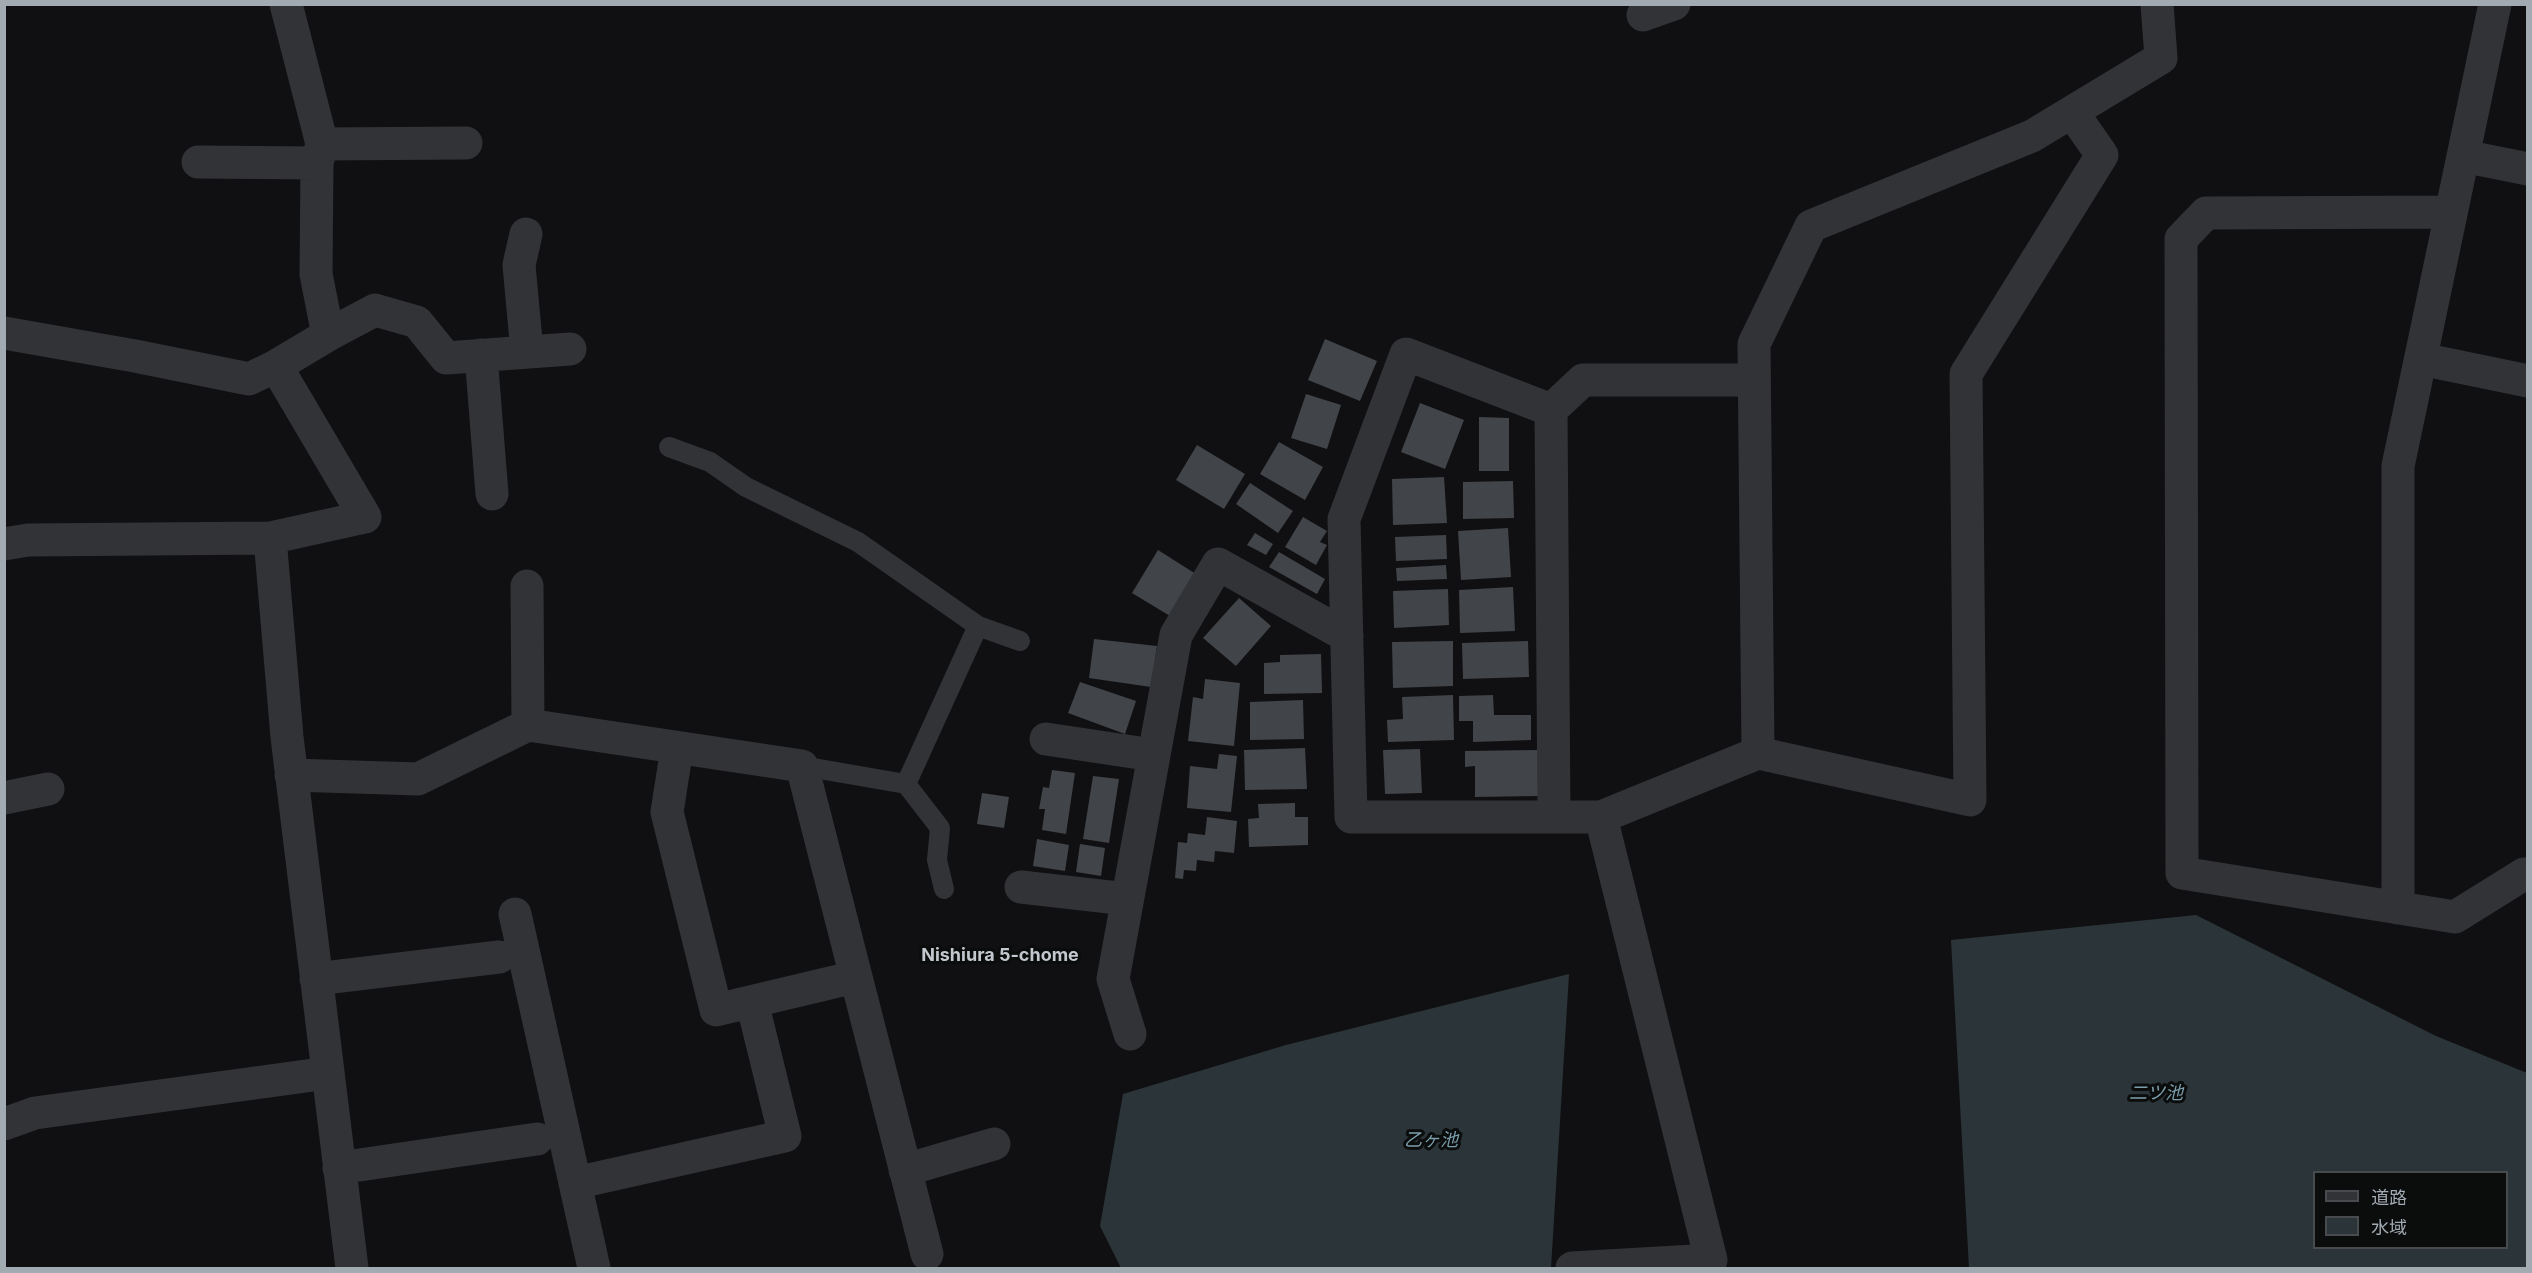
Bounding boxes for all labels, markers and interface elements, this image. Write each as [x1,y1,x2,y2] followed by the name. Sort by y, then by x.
[921,945,1079,967] district label: Nishiura 5-chome
[2129,1083,2183,1105] water label: 二ツ池
[1404,1130,1458,1152] water label: 乙ヶ池
[2313,1171,2508,1249] legend
[2371,1187,2407,1208] text: 道路
[2371,1217,2407,1238] text: 水域

